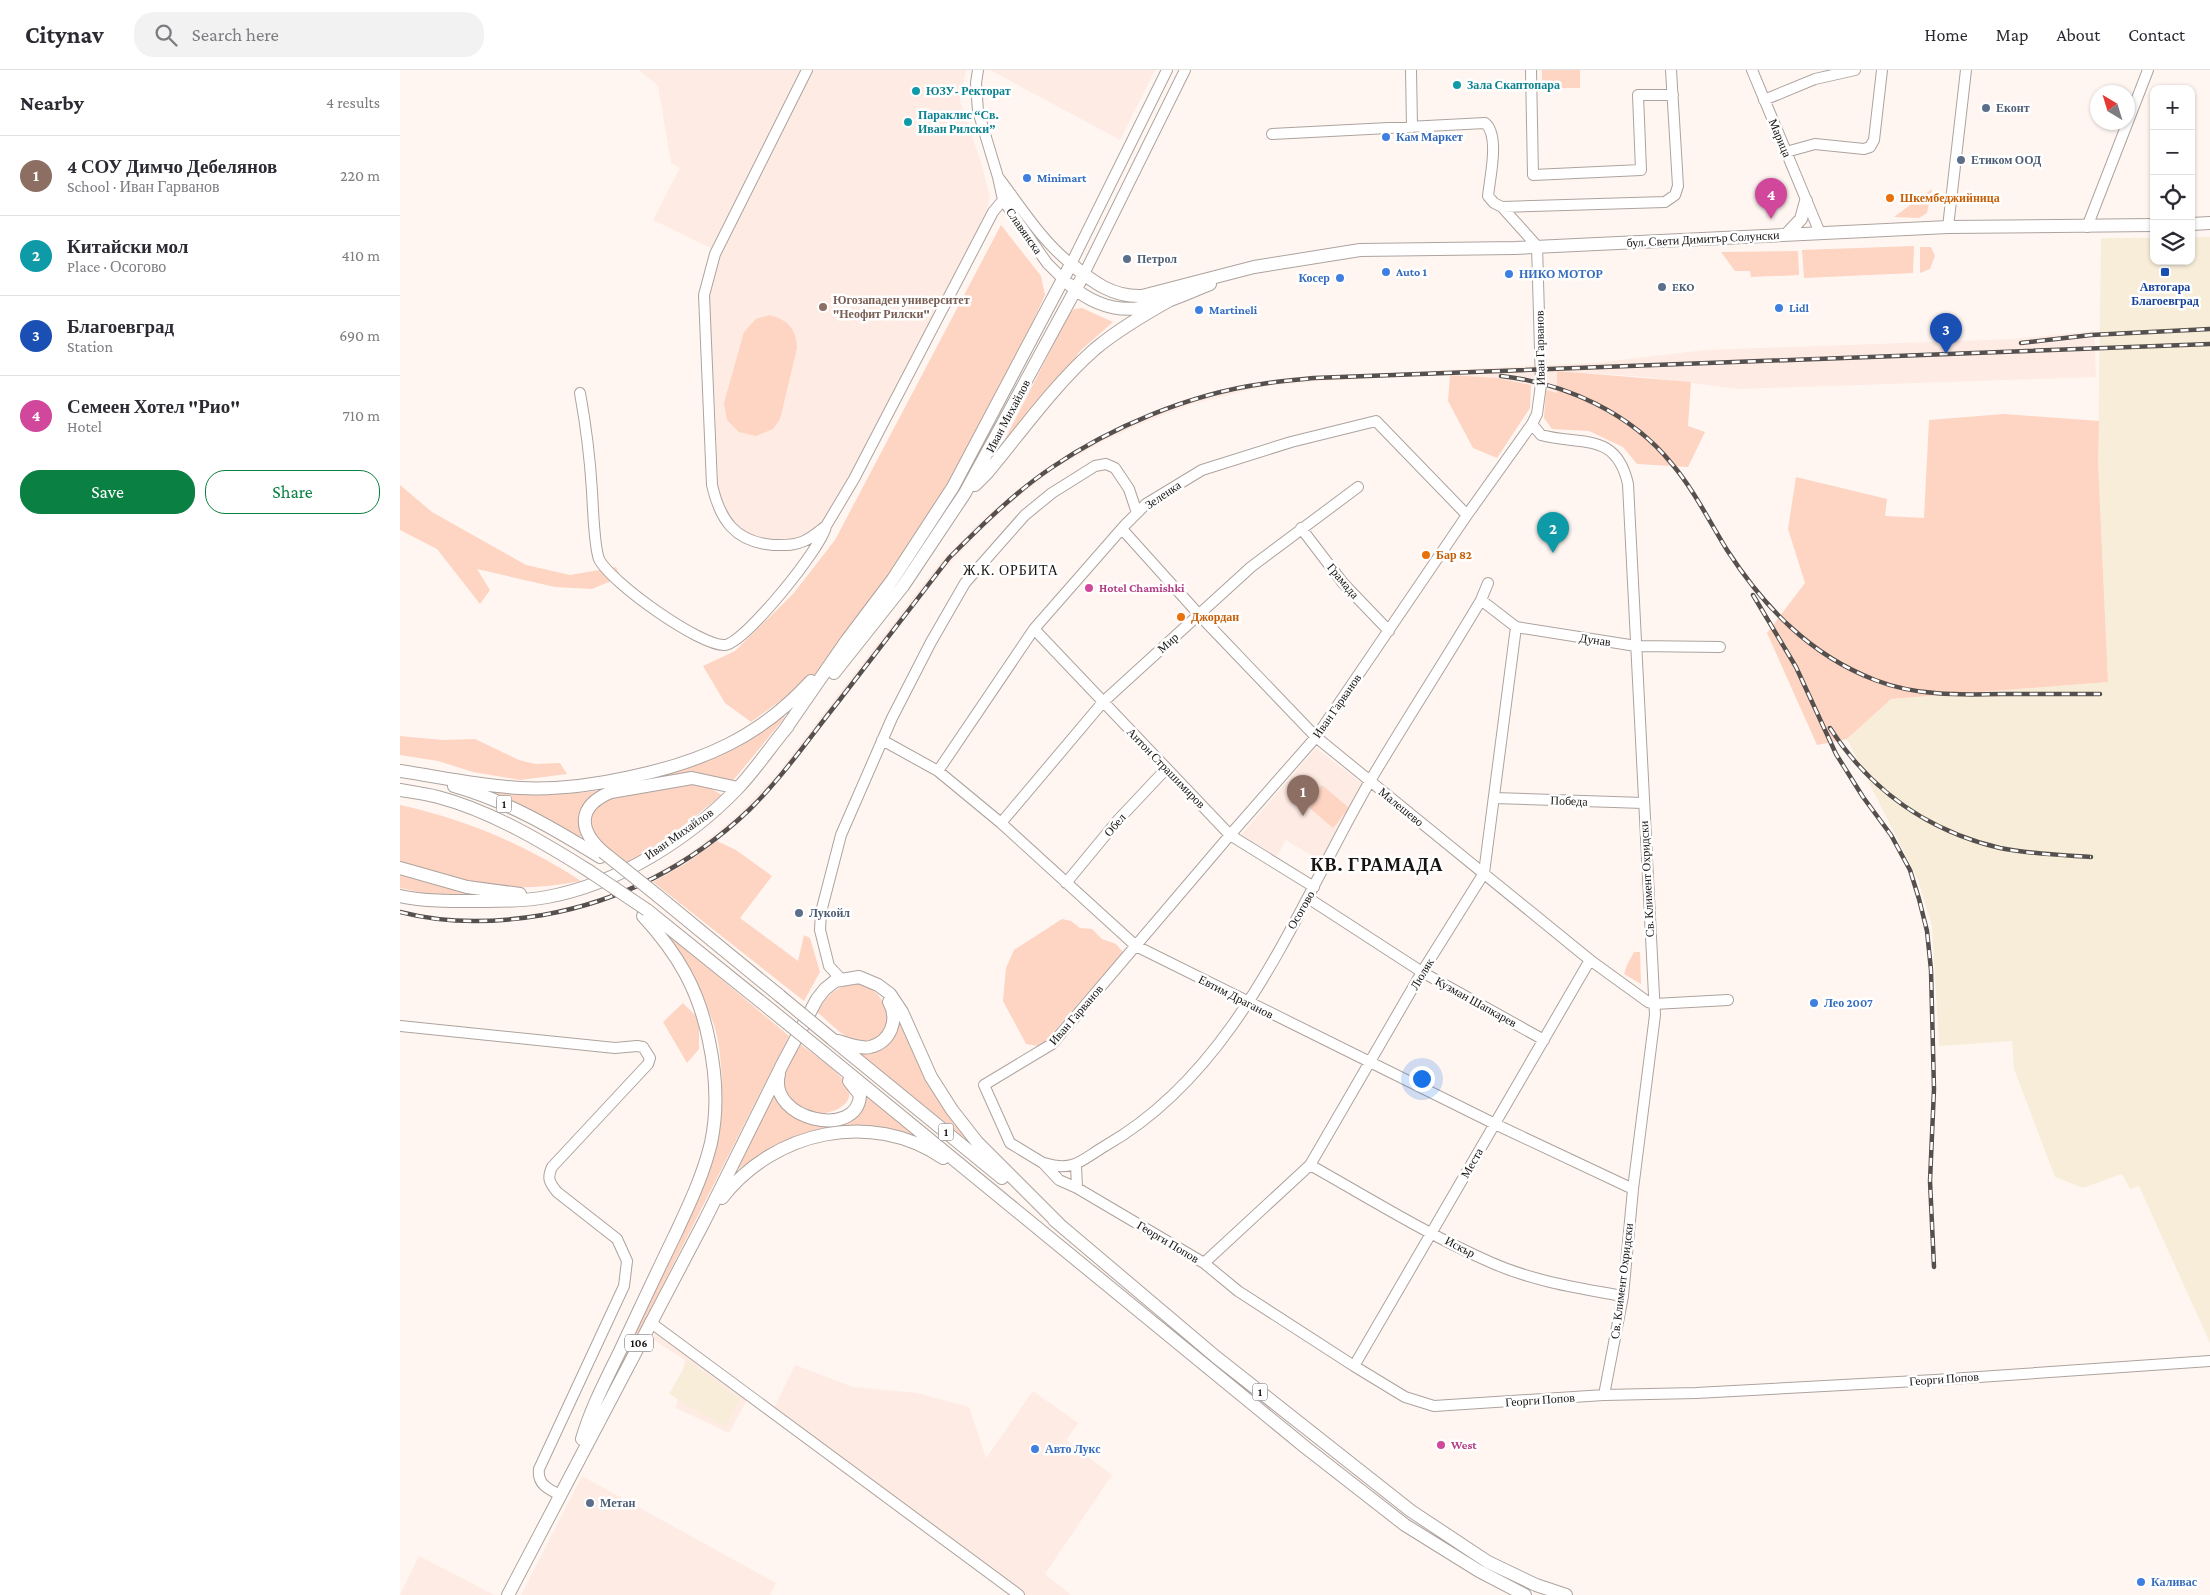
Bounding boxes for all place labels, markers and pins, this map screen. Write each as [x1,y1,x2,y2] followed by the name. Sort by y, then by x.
[1467,78,1560,92] place label: Зала Скаптопара
[1451,79,1463,91] marker: Зала Скаптопара
[926,84,1011,98] place label: ЮЗУ- Ректорат
[910,85,922,97] marker: ЮЗУ- Ректорат
[1996,101,2030,115] place label: Еконт
[1980,102,1992,114] marker: Еконт
[918,108,999,136] place label: Параклис “Св. Иван Рилски”
[902,116,914,128] marker: Параклис “Св. Иван Рилски”
[1396,130,1463,144] place label: Кам Маркет
[1380,131,1392,143] marker: Кам Маркет
[1971,153,2042,167] place label: Етиком ООД
[1955,154,1967,166] marker: Етиком ООД
[1037,171,1087,185] place label: Minimart
[1021,172,1033,184] marker: Minimart
[1755,178,1787,219] pin: 4
[1900,191,2000,205] place label: Шкембеджийница
[1884,192,1896,204] marker: Шкембеджийница
[1137,252,1177,266] place label: Петрол
[1121,253,1133,265] marker: Петрол
[1395,265,1428,279] place label: Auto 1
[1380,266,1392,278] marker: Auto 1
[2159,266,2171,278] marker: Автогара Благоевград
[1519,267,1603,281] place label: НИКО МОТОР
[1503,268,1515,280] marker: НИКО МОТОР
[1298,271,1330,285] place label: Косер
[1334,272,1346,284] marker: Косер
[1672,280,1695,294] place label: EKO
[2131,280,2199,308] place label: Автогара Благоевград
[1656,281,1668,293] marker: EKO
[833,293,970,321] place label: Югозападен университет "Неофит Рилски"
[817,301,829,313] marker: Югозападен университет "Неофит Рилски"
[1789,301,1810,315] place label: Lidl
[1773,302,1785,314] marker: Lidl
[1209,303,1258,317] place label: Martineli
[1193,304,1205,316] marker: Martineli
[1930,313,1962,354] pin: 3
[1537,512,1569,553] pin: 2
[1436,548,1472,562] place label: Бар 82
[1420,549,1432,561] marker: Бар 82
[1099,581,1185,595] place label: Hotel Chamishki
[1083,582,1095,594] marker: Hotel Chamishki
[1191,610,1239,624] place label: Джордан
[1175,611,1187,623] marker: Джордан
[1287,775,1319,816] pin: 1
[809,906,850,920] place label: Лукойл
[793,907,805,919] marker: Лукойл
[1824,996,1873,1010] place label: Лео 2007
[1808,997,1820,1009] marker: Лео 2007
[1450,1438,1477,1452] place label: West
[1435,1439,1447,1451] marker: West
[1045,1442,1101,1456] place label: Авто Лукс
[1029,1443,1041,1455] marker: Авто Лукс
[600,1496,636,1510] place label: Метан
[584,1497,596,1509] marker: Метан
[2151,1575,2198,1589] place label: Каливас
[2135,1576,2147,1588] marker: Каливас

